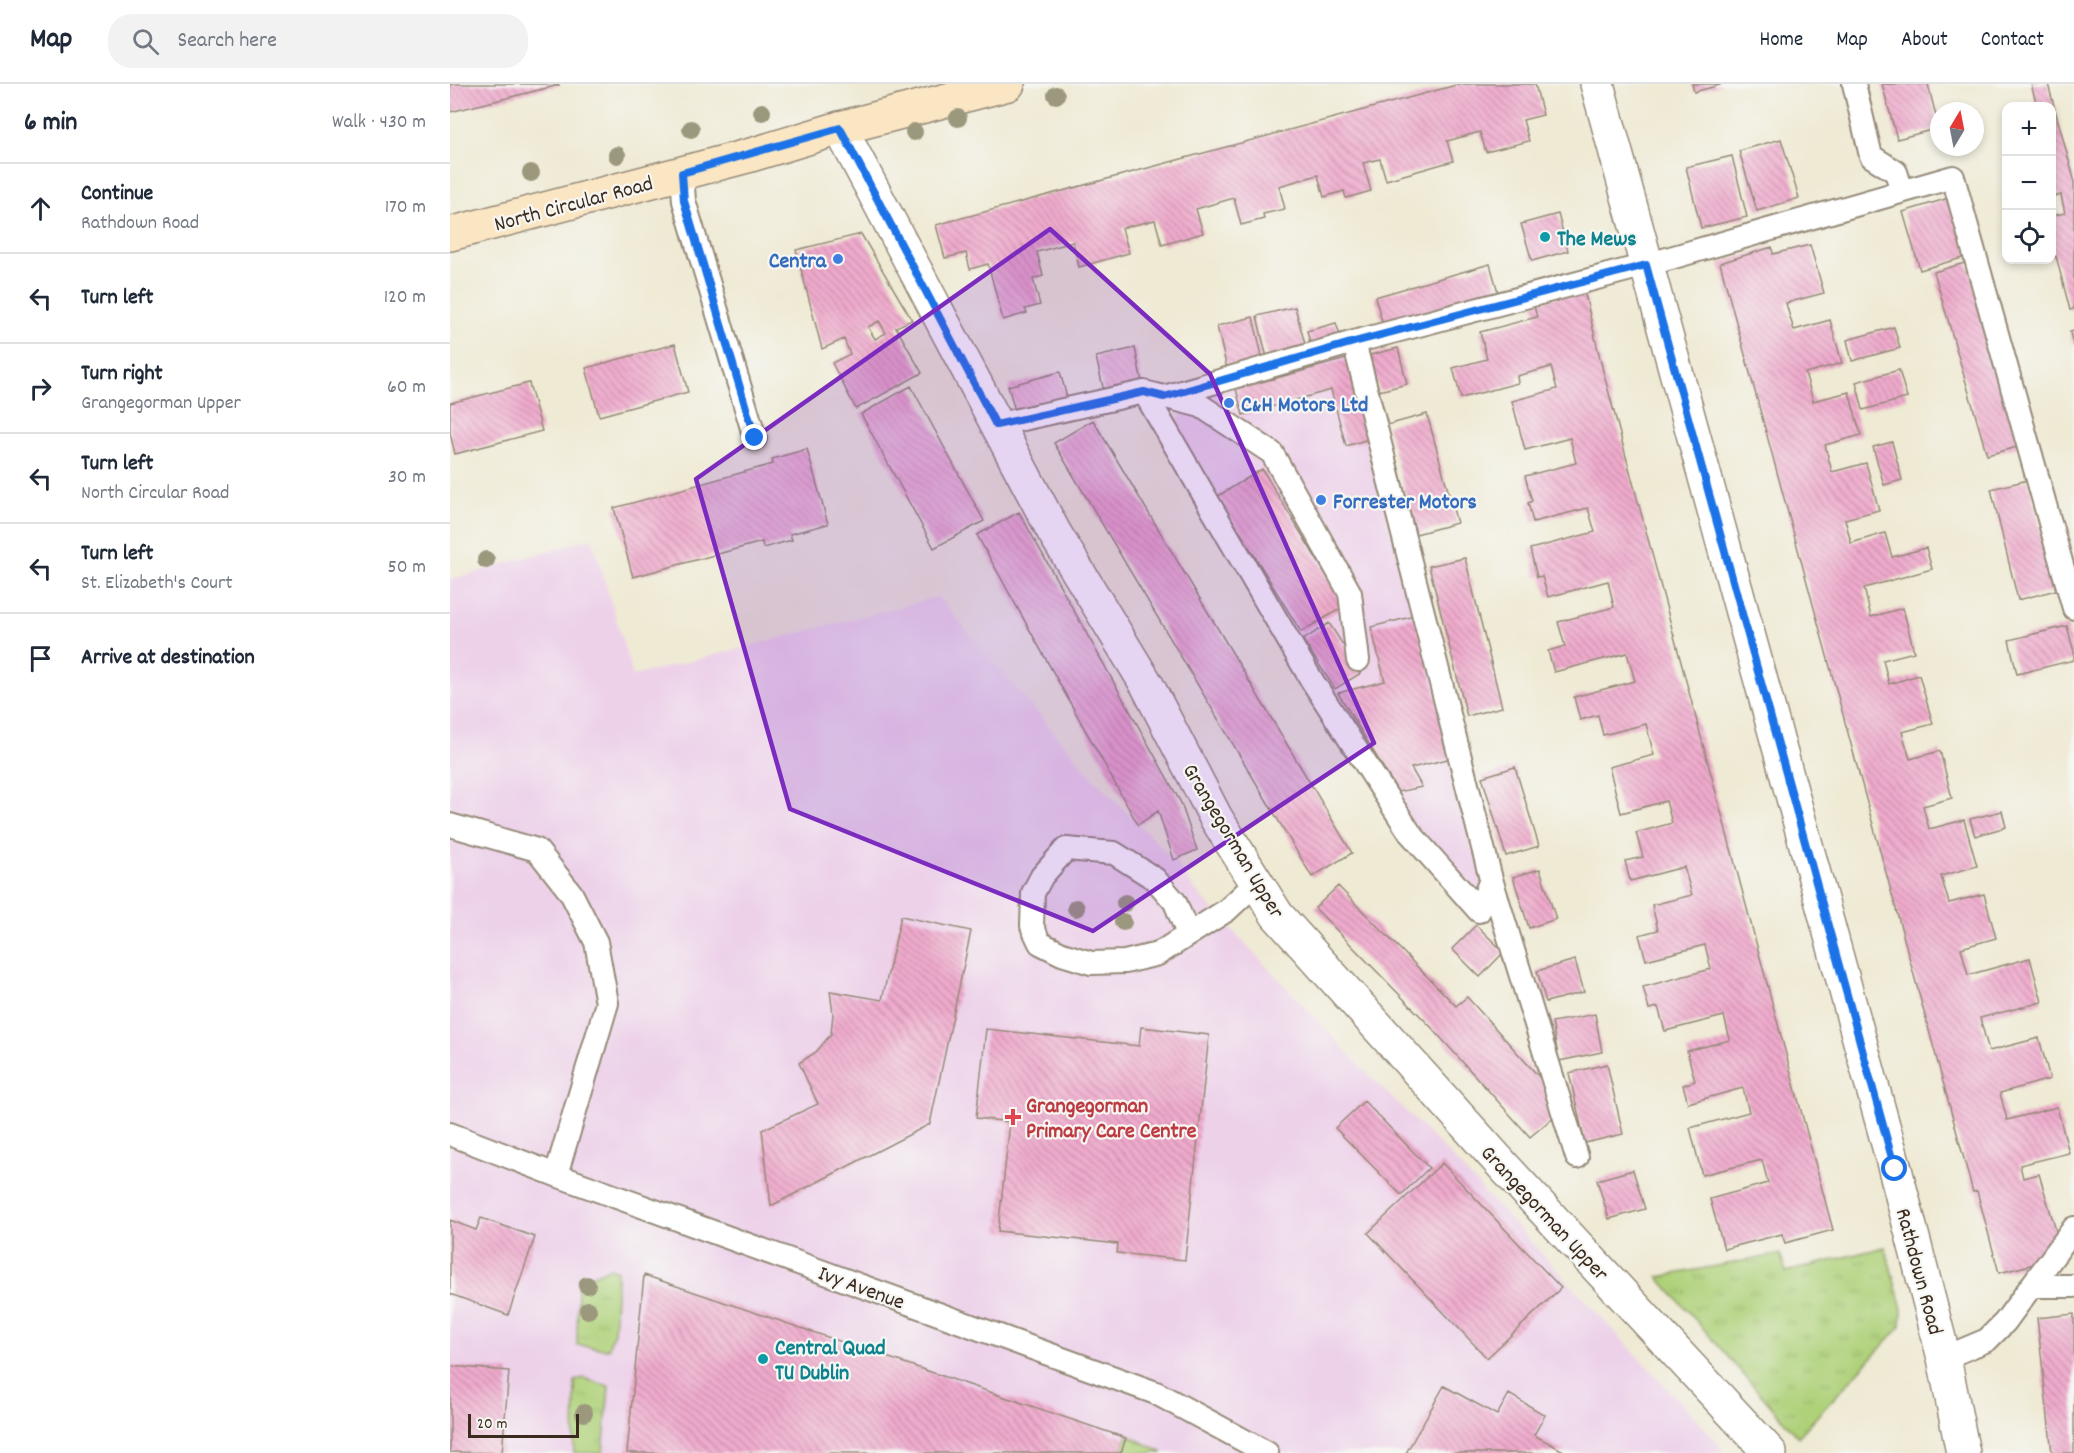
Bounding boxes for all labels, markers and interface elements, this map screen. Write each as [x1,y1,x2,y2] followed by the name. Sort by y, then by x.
[108,14,528,68] search box
[30,21,72,61] text: Map
[129,25,162,58] icon: search
[177,26,277,57] text: Search here
[1759,26,1803,56] text: Home
[1836,26,1868,56] text: Map
[1901,26,1948,56] text: About
[1981,26,2044,56] text: Contact
[1930,102,1984,156] north arrow
[2002,102,2056,264] map controls
[2002,102,2056,156] button: +
[24,105,77,142] text: 6 min
[332,109,426,137] text: Walk · 430 m
[2002,156,2056,210] button: −
[491,169,657,241] street label: North Circular Road
[81,179,153,210] text: Continue
[24,192,57,225] icon: ahead
[385,194,426,222] text: 170 m
[81,210,199,238] text: Rathdown Road
[2002,210,2056,264] button: locate
[1557,225,1637,256] place label: The Mews
[1538,230,1552,244] marker: The Mews
[769,247,827,278] place label: Centra
[831,252,845,266] marker: Centra
[24,282,57,315] icon: left
[81,283,153,314] text: Turn left
[384,284,426,312] text: 120 m
[81,359,163,390] text: Turn right
[24,372,57,405] icon: right
[387,374,426,402] text: 60 m
[81,390,241,418] text: Grangegorman Upper
[1241,391,1368,422] place label: C&H Motors Ltd
[1222,396,1236,410] marker: C&H Motors Ltd
[741,424,767,450] route end
[81,449,153,480] text: Turn left
[24,462,57,495] icon: left
[388,464,426,492] text: 30 m
[81,480,229,508] text: North Circular Road
[1333,488,1477,519] place label: Forrester Motors
[1314,493,1328,507] marker: Forrester Motors
[81,539,153,570] text: Turn left
[24,552,57,585] icon: left
[388,554,426,582] text: 50 m
[81,570,233,598] text: St. Elizabeth's Court
[24,642,57,675] icon: arrive
[81,643,255,674] text: Arrive at destination
[1173,758,1291,926] street label: Grangegorman Upper
[1026,1092,1197,1148] place label: Grangegorman Primary Care Centre
[1004,1108,1022,1126] marker: Grangegorman Primary Care Centre
[1472,1139,1615,1290] street label: Grangegorman Upper
[1881,1155,1907,1181] route start
[1886,1205,1949,1339] street label: Rathdown Road
[813,1259,908,1319] street label: Ivy Avenue
[775,1334,886,1390] place label: Central Quad TU Dublin
[756,1352,770,1366] marker: Central Quad TU Dublin
[468,1411,579,1438] scale bar
[477,1413,507,1436] text: 20 m

